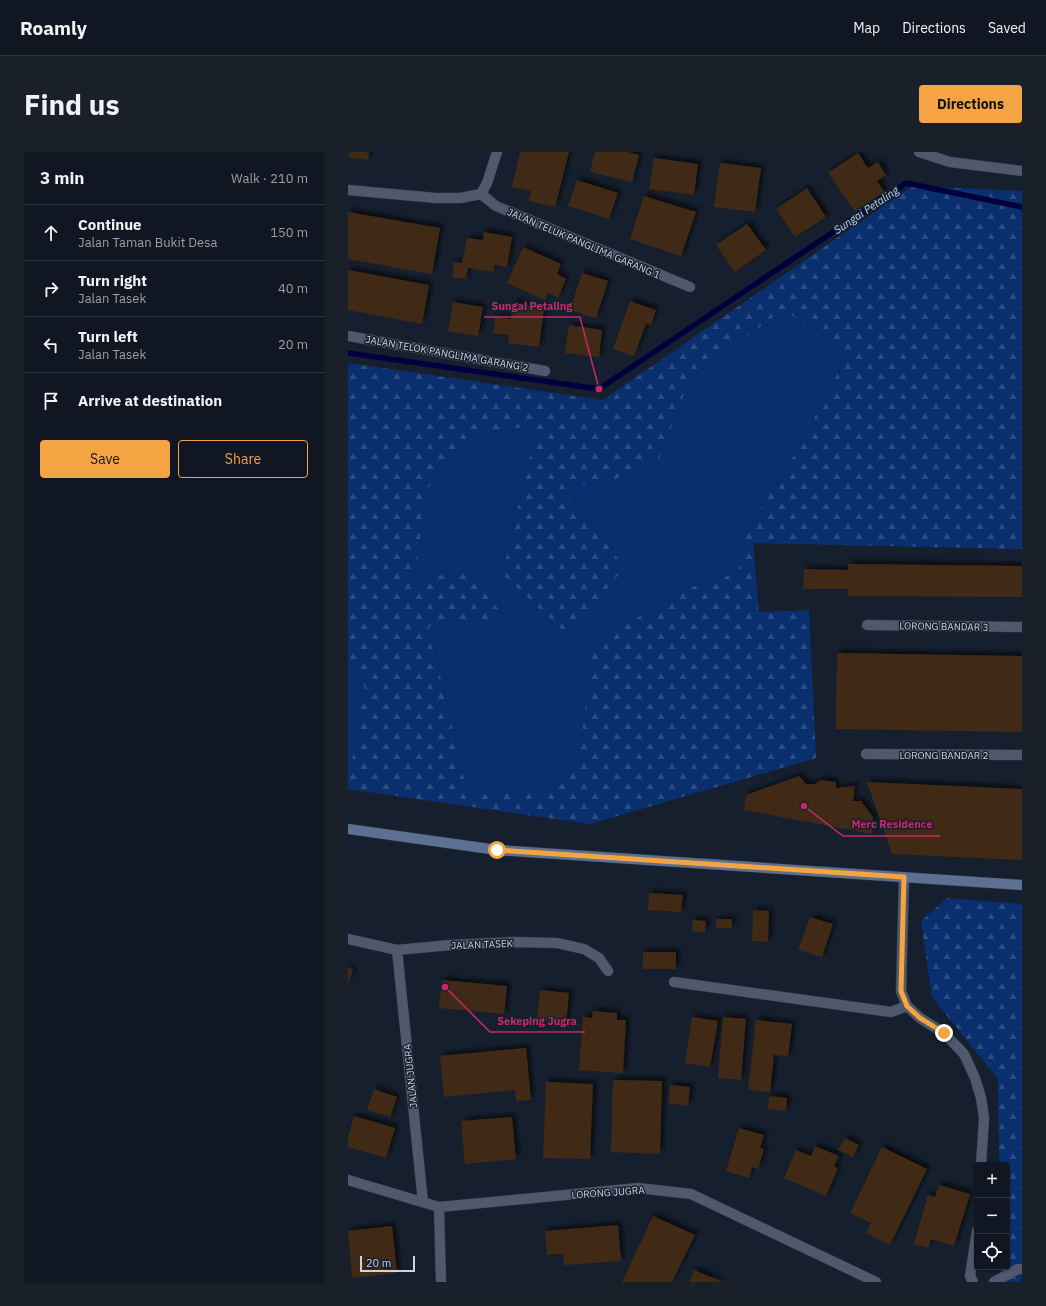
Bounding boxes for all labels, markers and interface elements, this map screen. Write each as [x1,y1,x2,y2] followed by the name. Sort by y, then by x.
[20,16,87,40] text: Roamly
[853,19,880,37] text: Map
[902,19,966,37] text: Directions
[988,19,1026,37] text: Saved
[919,85,1022,123] button: Directions
[24,86,120,123] text: Find us
[40,167,84,189] text: 3 min
[231,170,308,187] text: Walk · 210 m
[831,183,902,237] water label: Sungai Petaling
[505,205,662,282] street label: JALAN TELUK PANGLIMA GARANG 1
[78,215,142,234] text: Continue
[40,222,62,244] icon: ahead
[270,224,308,241] text: 150 m
[78,234,217,251] text: Jalan Taman Bukit Desa
[78,271,147,290] text: Turn right
[40,278,62,300] icon: right
[278,280,308,297] text: 40 m
[78,290,146,307] text: Jalan Tasek
[484,294,580,317] callout: Sungai Petaling
[492,299,573,313] text: Sungai Petaling
[78,327,138,346] text: Turn left
[365,333,529,374] street label: JALAN TELOK PANGLIMA GARANG 2
[40,334,62,356] icon: left
[278,336,308,353] text: 20 m
[78,346,146,363] text: Jalan Tasek
[40,390,62,412] icon: arrive
[78,391,222,410] text: Arrive at destination
[40,440,170,478] button: Save
[178,440,308,478] button: Share
[899,619,989,634] street label: LORONG BANDAR 3
[899,749,989,762] street label: LORONG BANDAR 2
[843,813,940,836] callout: Merc Residence
[851,817,933,831] text: Merc Residence
[488,841,506,859] route start
[451,937,514,952] street label: JALAN TASEK
[490,1009,585,1032] callout: Sekeping Jugra
[497,1014,577,1028] text: Sekeping Jugra
[935,1024,953,1042] route end
[401,1043,420,1109] street label: JALAN JUGRA
[974,1162,1010,1270] map controls
[974,1162,1010,1198] button: +
[571,1183,646,1202] street label: LORONG JUGRA
[974,1198,1010,1234] button: −
[974,1234,1010,1270] button: locate
[360,1254,415,1273] scale bar
[366,1256,391,1270] text: 20 m

